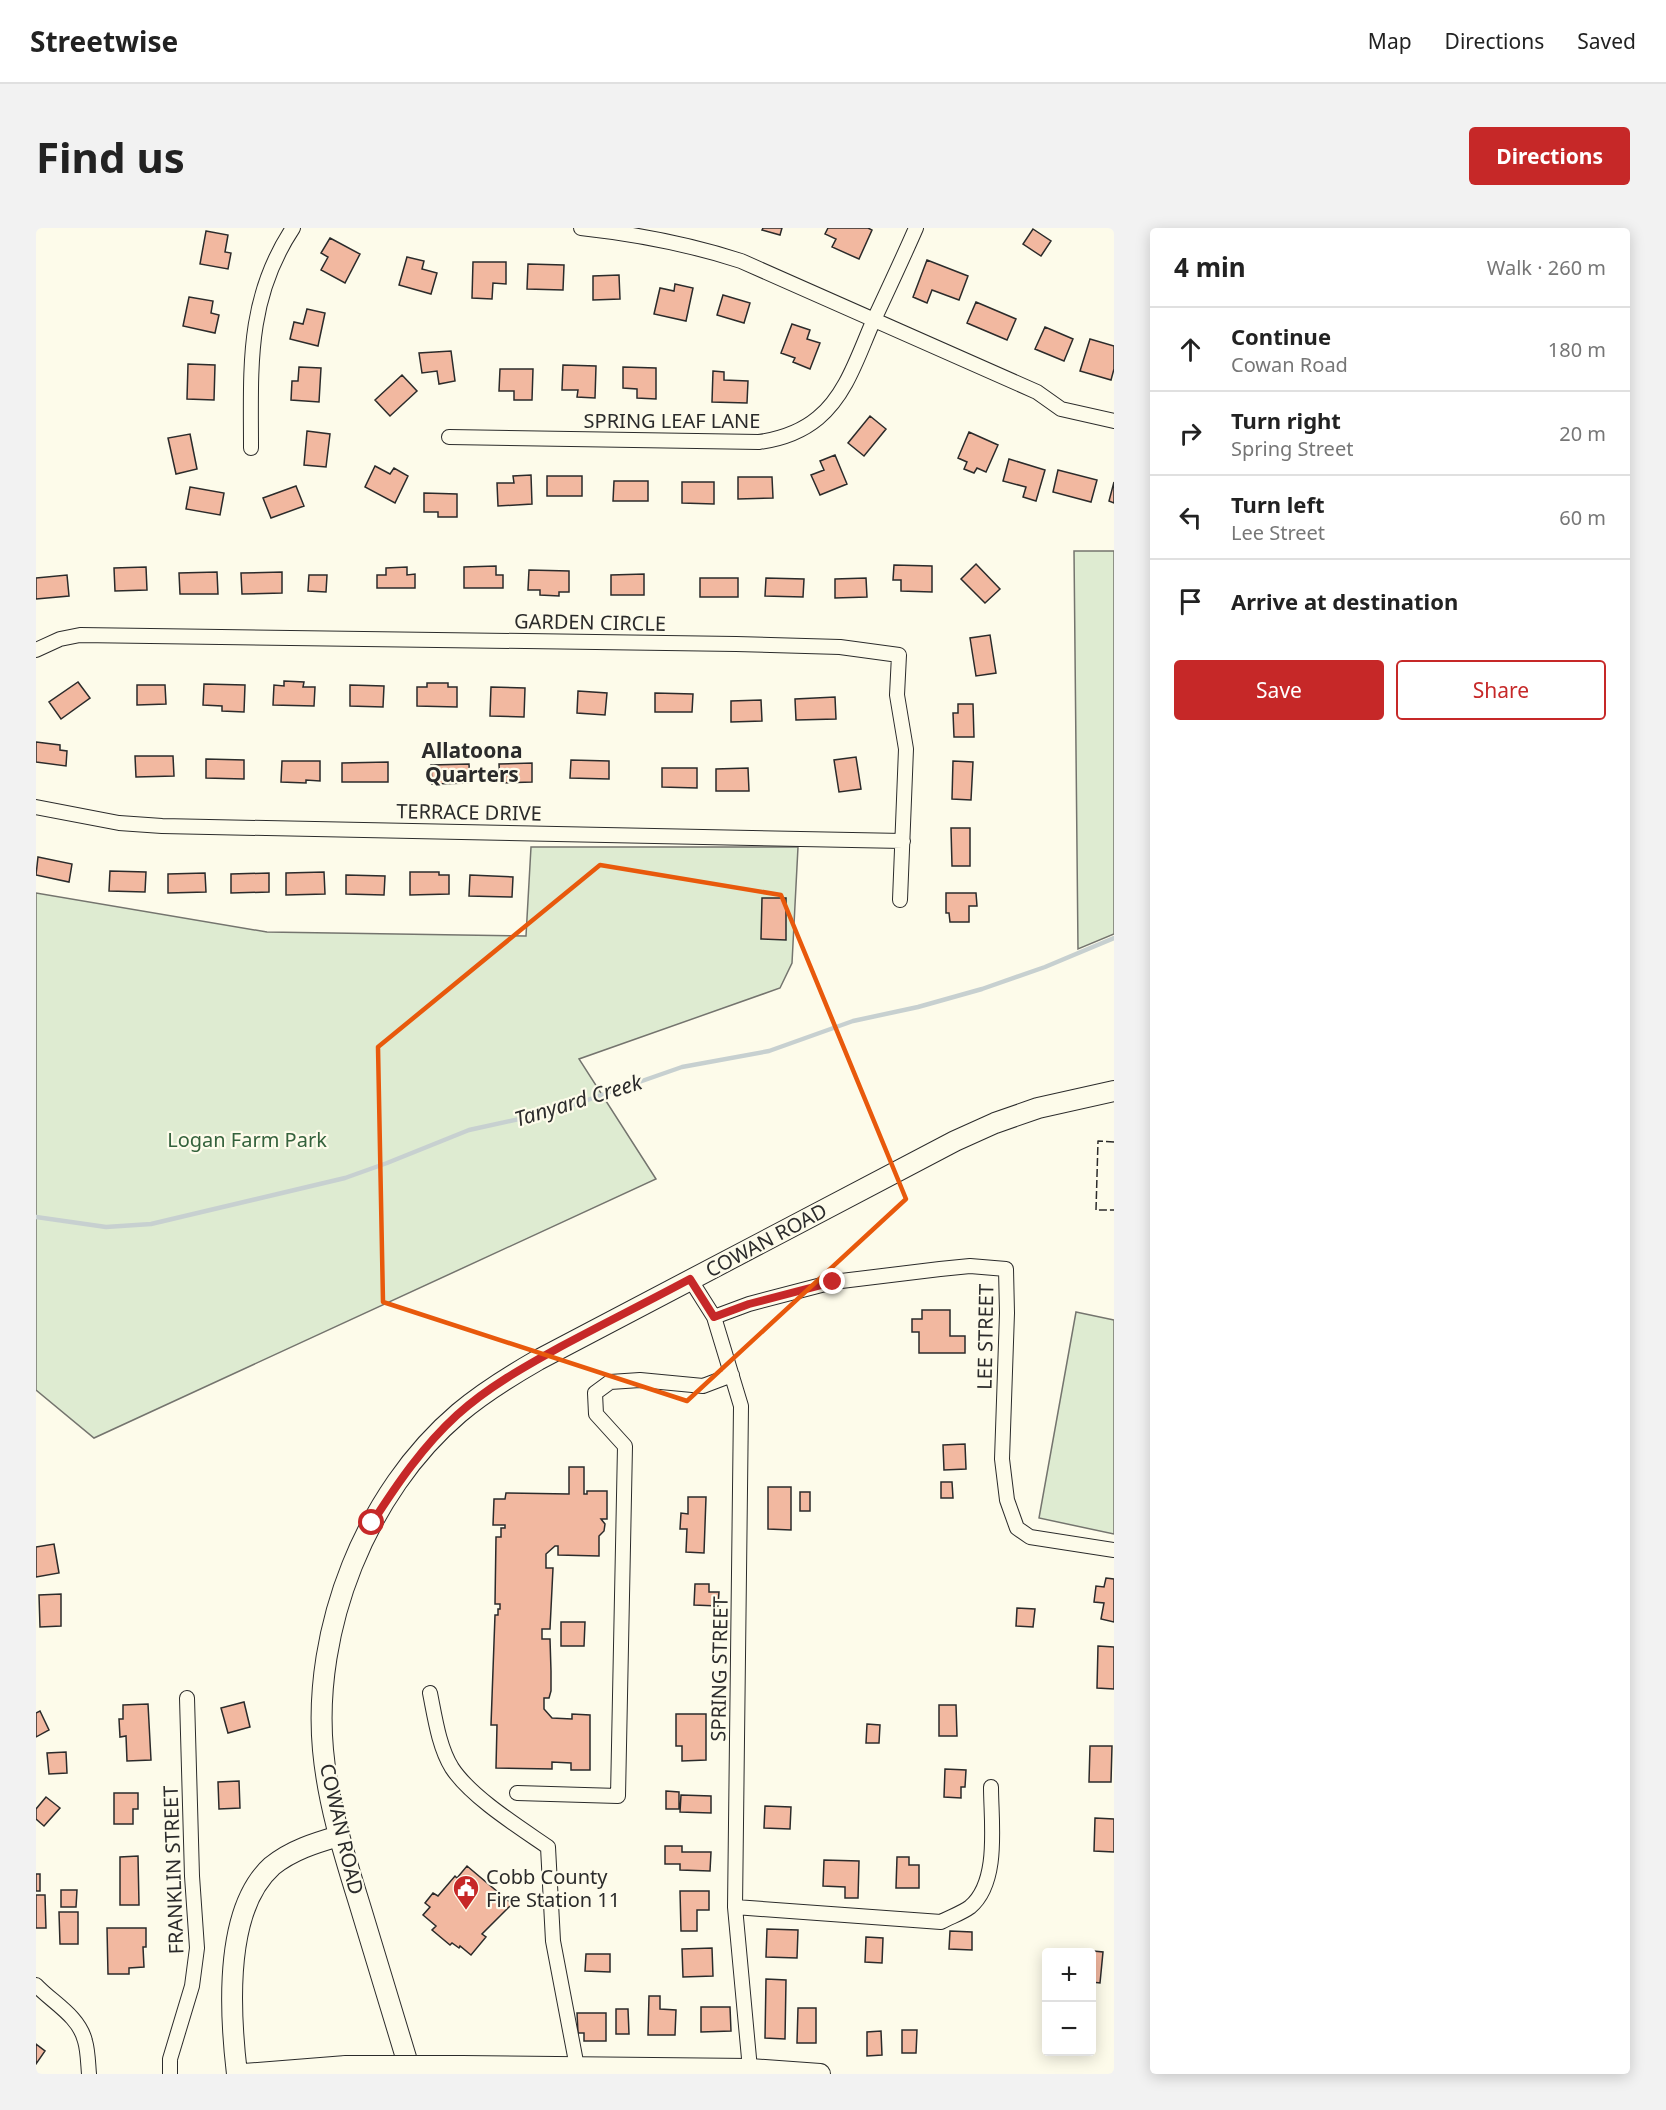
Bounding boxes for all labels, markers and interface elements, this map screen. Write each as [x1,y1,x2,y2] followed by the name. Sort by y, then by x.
[30,22,178,60] text: Streetwise
[1368,27,1412,55] text: Map
[1445,27,1544,55] text: Directions
[1577,27,1636,55] text: Saved
[1469,127,1630,185] button: Directions
[36,128,185,185] text: Find us
[1174,249,1246,285] text: 4 min
[1487,254,1606,281] text: Walk · 260 m
[1231,321,1331,351] text: Continue
[1174,333,1207,366] icon: ahead
[1548,336,1606,363] text: 180 m
[1231,351,1348,378] text: Cowan Road
[1231,405,1341,435] text: Turn right
[584,407,760,434] street label: SPRING LEAF LANE
[1174,417,1207,450] icon: right
[1559,420,1606,447] text: 20 m
[1231,435,1353,462] text: Spring Street
[1231,489,1325,519] text: Turn left
[1174,501,1207,534] icon: left
[1559,504,1606,531] text: 60 m
[1231,519,1325,546] text: Lee Street
[1174,585,1207,618] icon: arrive
[1231,586,1458,616] text: Arrive at destination
[514,607,666,637] street label: GARDEN CIRCLE
[1174,660,1384,720] button: Save
[1396,660,1606,720] button: Share
[421,736,523,788] district label: Allatoona Quarters
[396,797,542,827] street label: TERRACE DRIVE
[511,1067,647,1133] water label: Tanyard Creek
[167,1126,327,1153] park label: Logan Farm Park
[701,1197,831,1283] street label: COWAN ROAD
[819,1268,845,1294] route end
[971,1284,999,1390] street label: LEE STREET
[358,1509,384,1535] route start
[704,1596,734,1742] street label: SPRING STREET
[314,1761,370,1897] street label: COWAN ROAD
[157,1785,189,1955] street label: FRANKLIN STREET
[486,1863,620,1913] place label: Cobb County Fire Station 11
[451,1873,481,1911] public building icon: Cobb County Fire Station 11
[1042,1948,1096,2056] map controls
[1042,1948,1096,2002] button: +
[1042,2002,1096,2056] button: −

